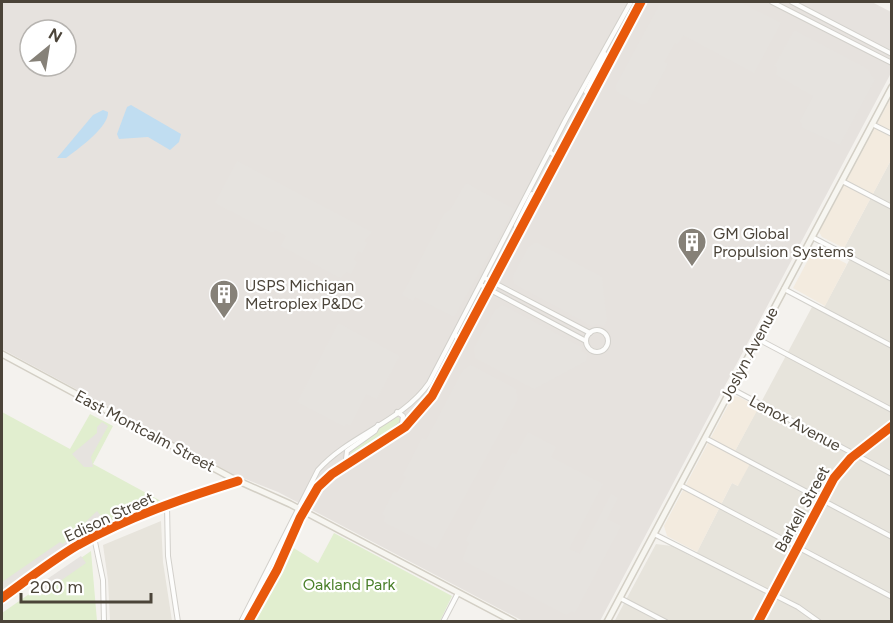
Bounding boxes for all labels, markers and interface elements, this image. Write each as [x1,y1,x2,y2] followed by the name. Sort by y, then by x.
[18,18,78,78] north arrow
[45,24,65,47] text: N
[713,224,854,261] place label: GM Global Propulsion Systems
[676,226,708,268] building icon: GM Global Propulsion Systems
[245,276,363,313] place label: USPS Michigan Metroplex P&DC
[208,278,240,320] building icon: USPS Michigan Metroplex P&DC
[716,303,782,404] street label: Joslyn Avenue
[72,386,218,476] street label: East Montcalm Street
[746,391,844,455] street label: Lenox Avenue
[771,463,833,555] street label: Barkell Street
[61,488,157,546] street label: Edison Street
[21,566,152,604] scale bar
[303,575,396,594] park label: Oakland Park
[30,576,83,598] text: 200 m

